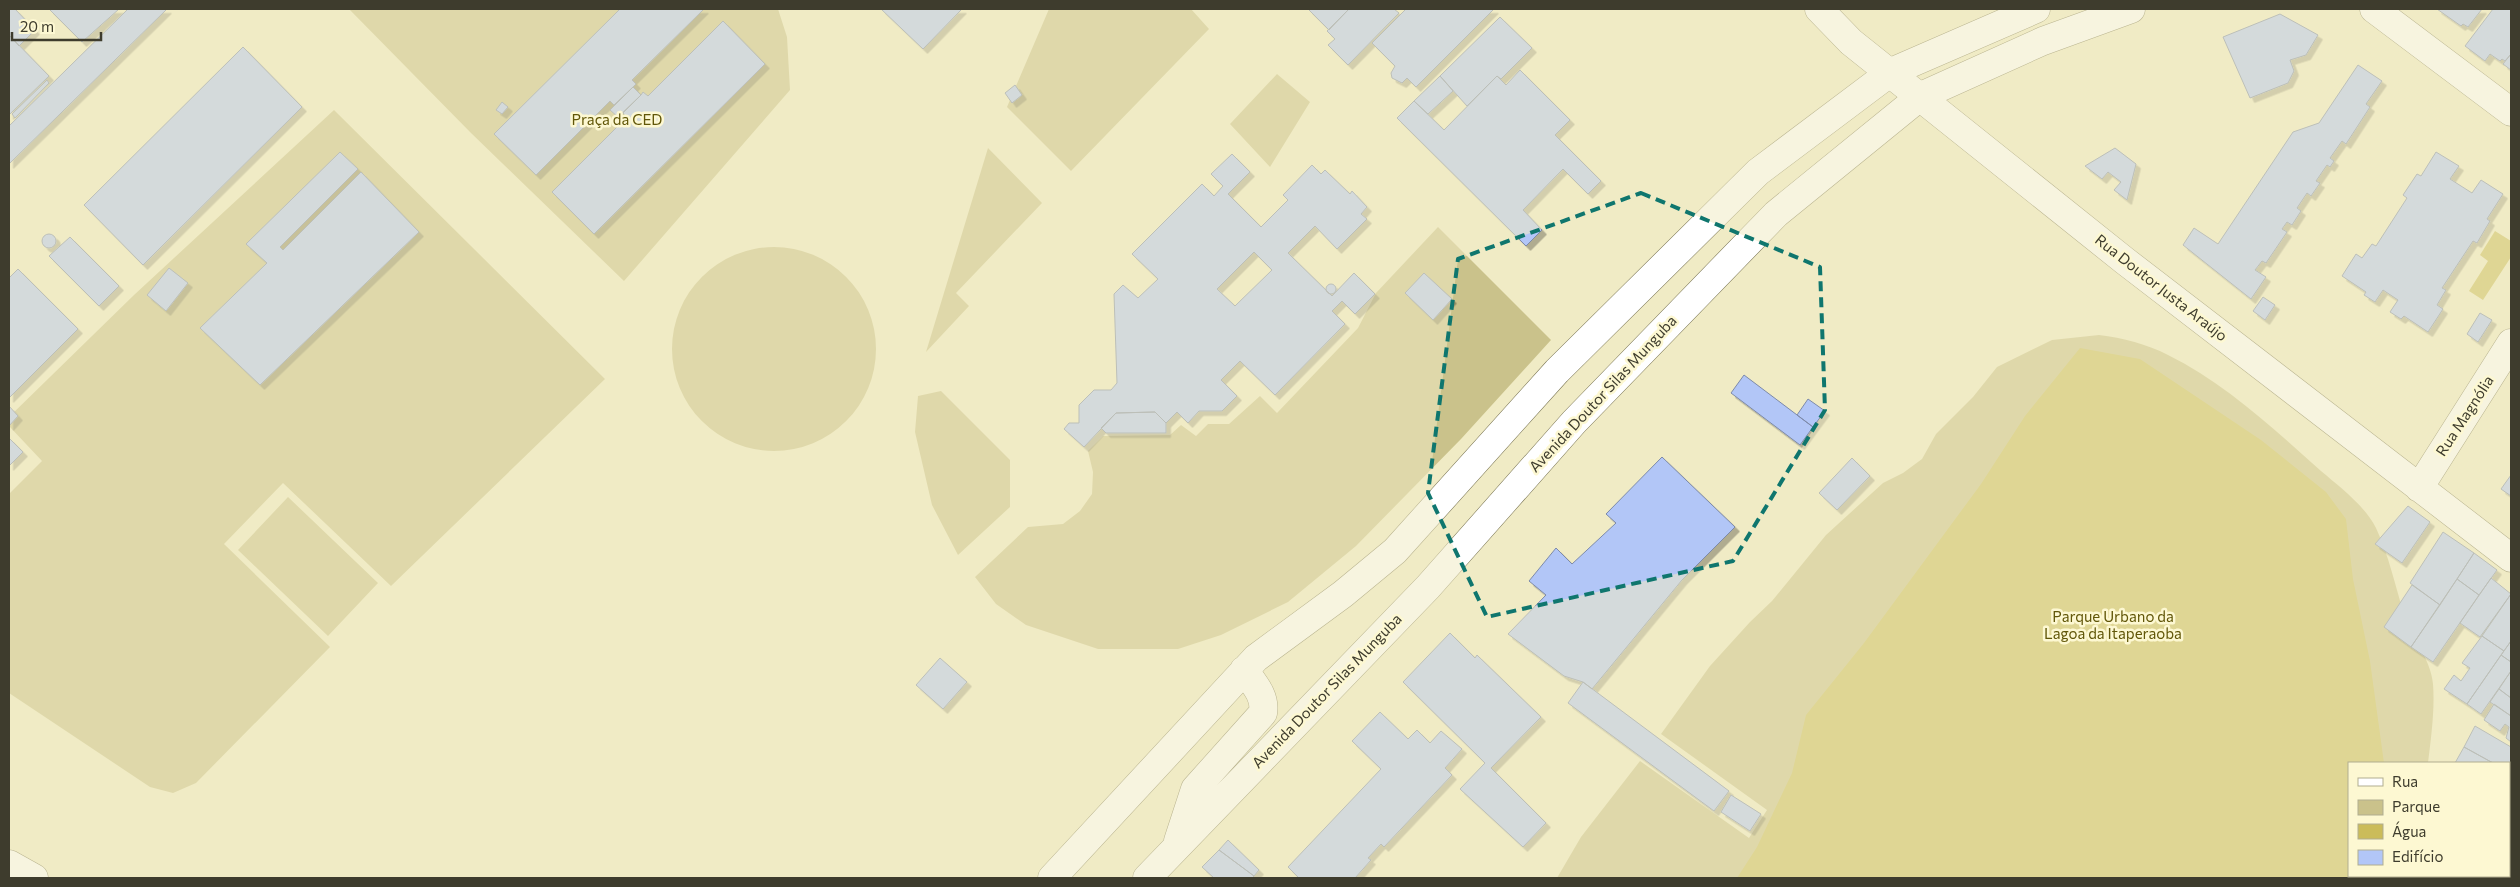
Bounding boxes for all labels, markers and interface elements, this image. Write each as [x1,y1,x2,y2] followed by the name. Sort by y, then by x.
[12,10,101,42] scale bar
[20,17,54,35] text: 20 m
[572,110,662,128] park label: Praça da CED
[2092,230,2231,344] street label: Rua Doutor Justa Araújo
[1525,311,1680,475] street label: Avenida Doutor Silas Munguba
[2431,372,2497,459] street label: Rua Magnólia
[2044,607,2182,642] park label: Parque Urbano da Lagoa da Itaperaoba
[1248,609,1405,771] street label: Avenida Doutor Silas Munguba
[2348,762,2510,877] legend
[2392,772,2418,790] text: Rua
[2392,797,2440,815] text: Parque
[2392,821,2426,840] text: Água
[2392,847,2443,865] text: Edifício

